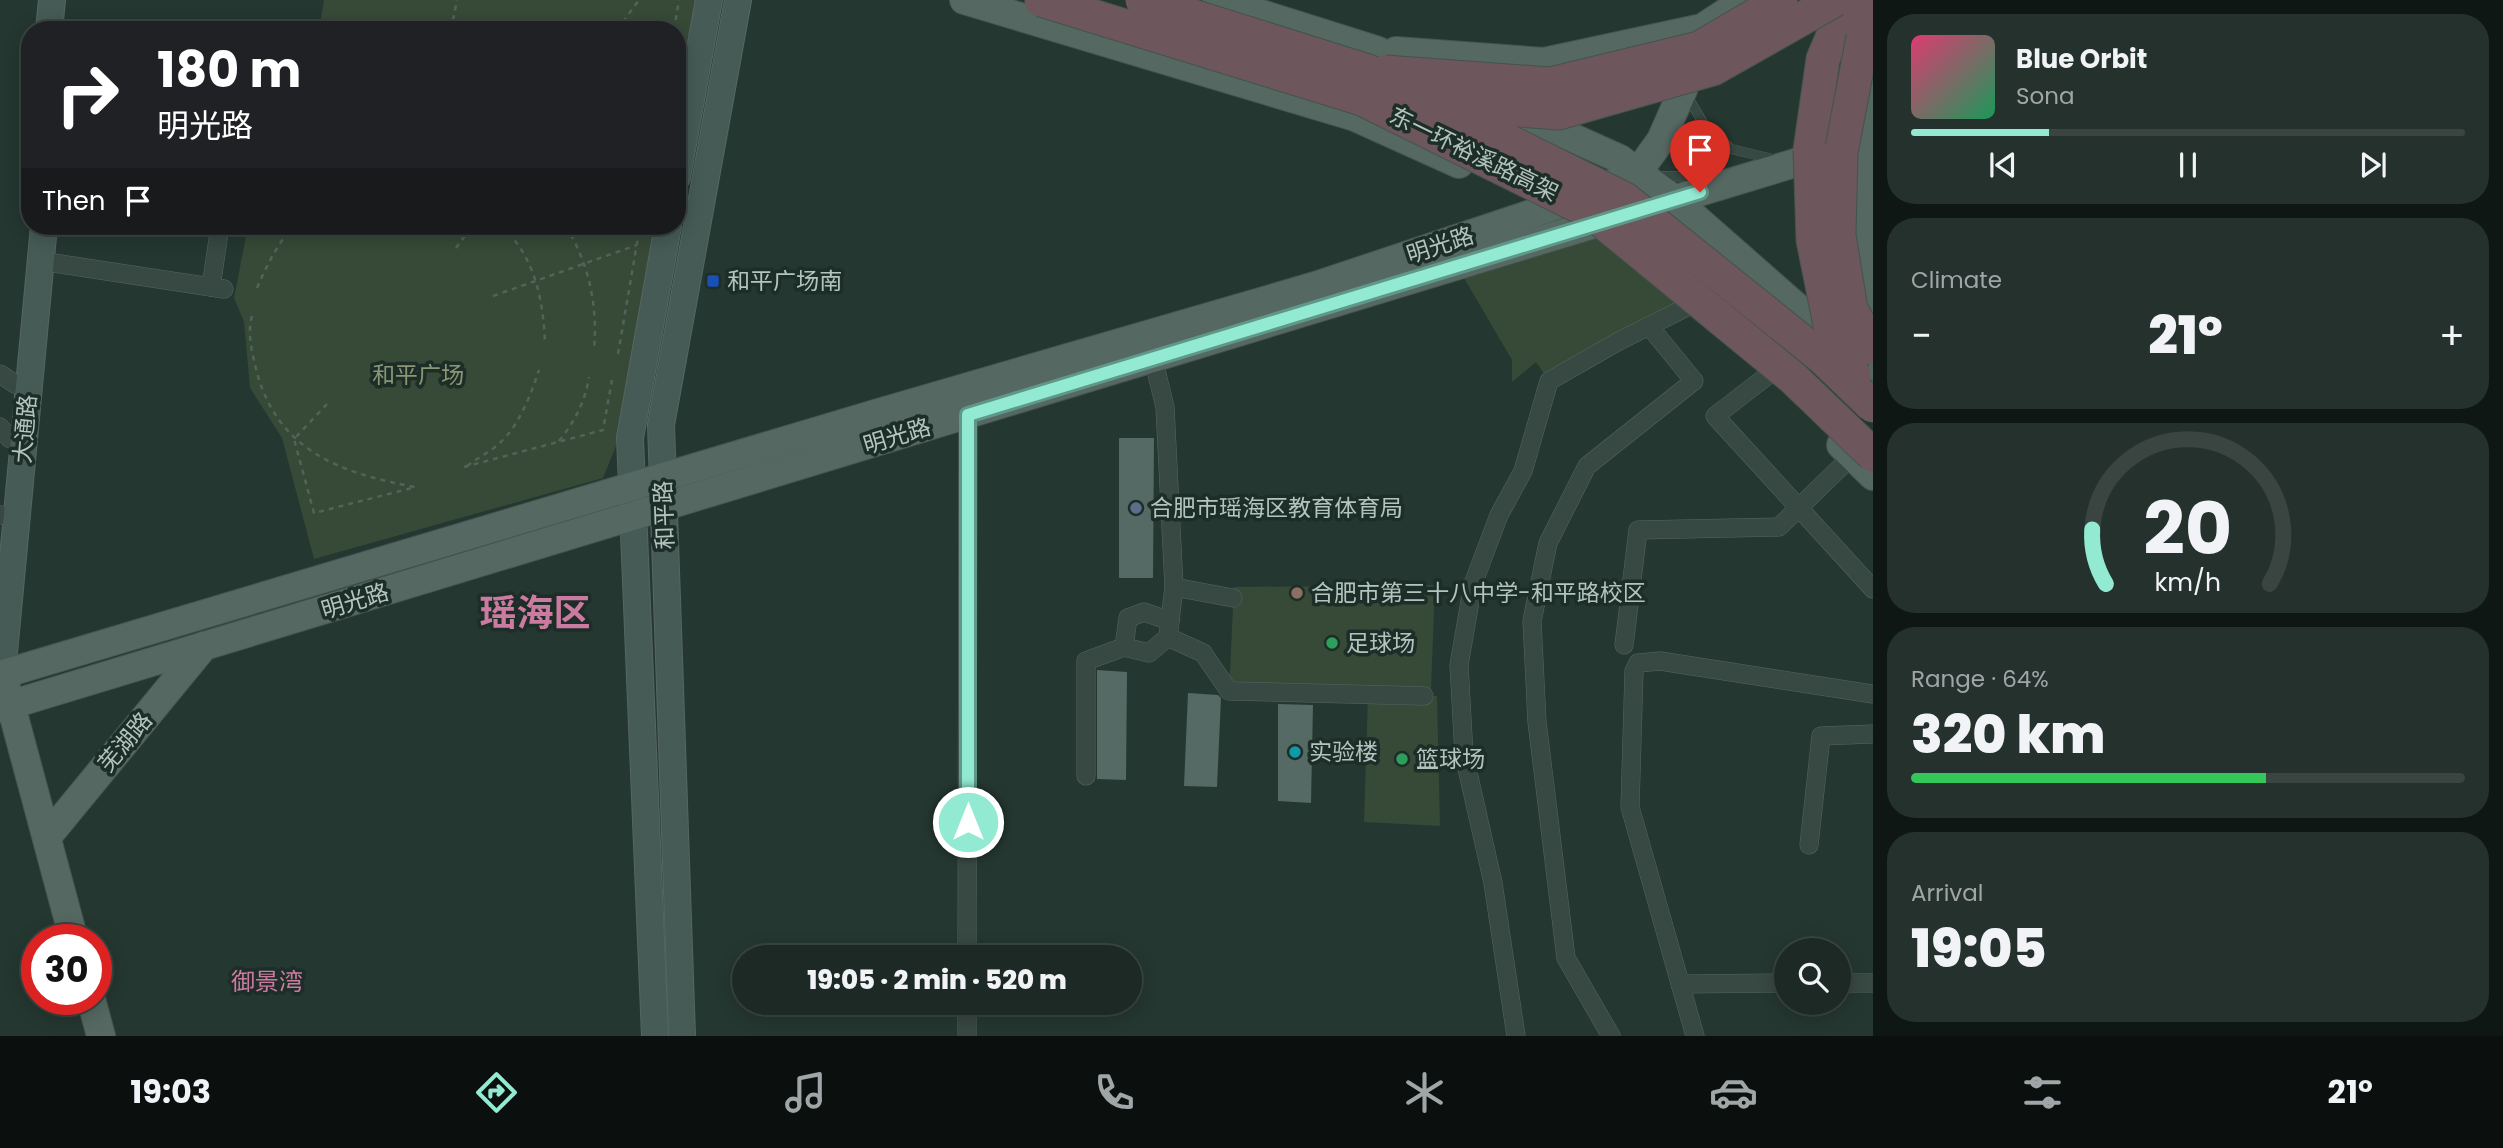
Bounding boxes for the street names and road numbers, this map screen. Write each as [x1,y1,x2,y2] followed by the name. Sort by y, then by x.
[1384,99,1564,209] street label: 东一环裕溪路高架
[1402,219,1478,271] street label: 明光路
[6,393,44,465] street label: 大通路
[859,411,935,461] street label: 明光路
[647,480,681,550] street label: 和平路
[317,576,393,626] street label: 明光路
[91,705,159,779] street label: 芜湖路

